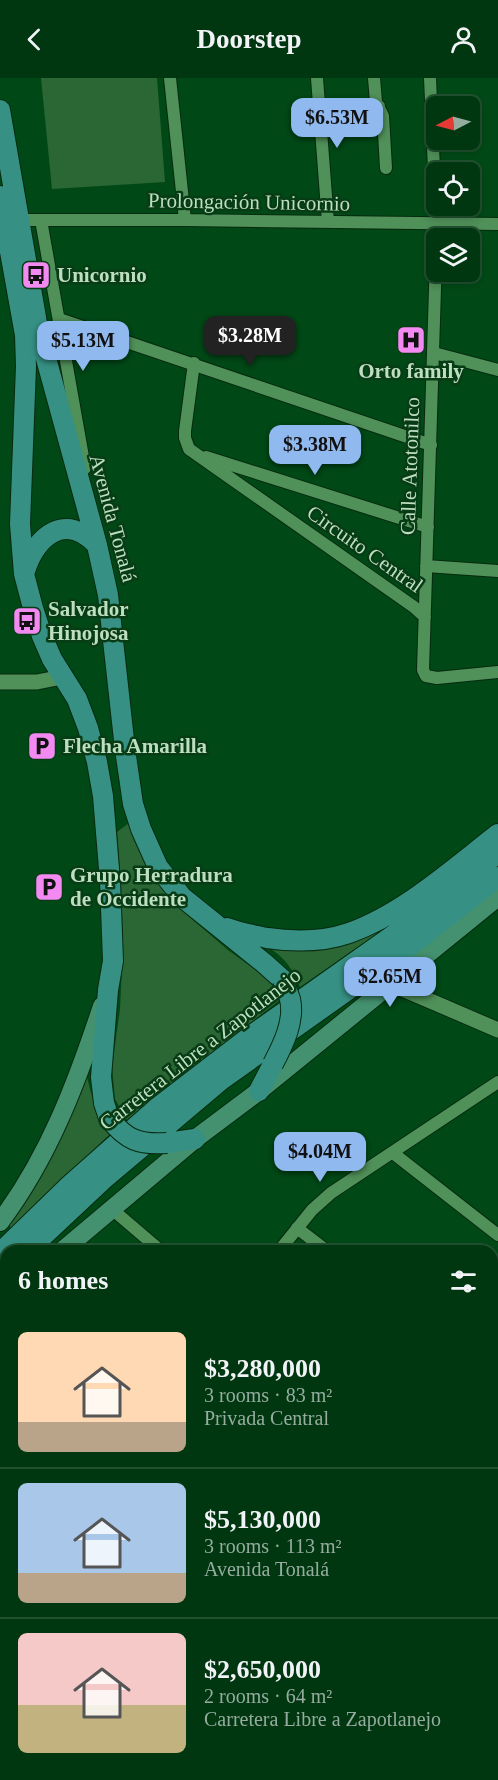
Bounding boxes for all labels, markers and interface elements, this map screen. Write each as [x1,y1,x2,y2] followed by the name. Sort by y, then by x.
[18,23,51,56] icon: back
[447,23,480,56] icon: person
[197,24,301,54] text: Doorstep
[426,96,480,150] north arrow
[426,96,480,282] map controls
[288,98,386,149] pin: $6.53M
[305,106,369,128] text: $6.53M
[426,162,480,216] button: locate
[148,188,350,216] street label: Prolongación Unicornio
[426,228,480,282] button: layers
[20,259,52,291] bus stop icon: Unicornio
[57,263,147,287] place label: Unicornio
[201,316,299,367] pin: $3.28M
[34,321,132,372] pin: $5.13M
[218,324,282,346] text: $3.28M
[395,324,427,356] hospital icon: Orto family
[51,329,115,351] text: $5.13M
[358,359,464,383] place label: Orto family
[396,397,424,535] street label: Calle Atotonilco
[266,425,364,476] pin: $3.38M
[283,433,347,455] text: $3.38M
[84,451,142,585] street label: Avenida Tonalá
[302,500,428,598] street label: Circuito Central
[48,597,129,645] place label: Salvador Hinojosa
[11,605,43,637] bus stop icon: Salvador Hinojosa
[26,730,58,762] parking icon: Flecha Amarilla
[63,734,208,758] place label: Flecha Amarilla
[70,863,233,911] place label: Grupo Herradura de Occidente
[33,871,65,903] parking icon: Grupo Herradura de Occidente
[341,957,439,1008] pin: $2.65M
[95,963,305,1135] street label: Carretera Libre a Zapotlanejo
[358,965,422,987] text: $2.65M
[271,1132,369,1183] pin: $4.04M
[288,1140,352,1162] text: $4.04M
[447,1265,480,1298] icon: filters
[18,1266,108,1295] text: 6 homes
[204,1354,321,1383] text: $3,280,000
[66,1356,138,1428] icon: home
[204,1384,332,1406] text: 3 rooms · 83 m²
[204,1407,329,1429] text: Privada Central
[204,1505,321,1534] text: $5,130,000
[66,1507,138,1579] icon: home
[204,1535,341,1557] text: 3 rooms · 113 m²
[204,1558,329,1580] text: Avenida Tonalá
[204,1655,321,1684] text: $2,650,000
[66,1657,138,1729] icon: home
[204,1685,332,1707] text: 2 rooms · 64 m²
[204,1708,441,1730] text: Carretera Libre a Zapotlanejo

